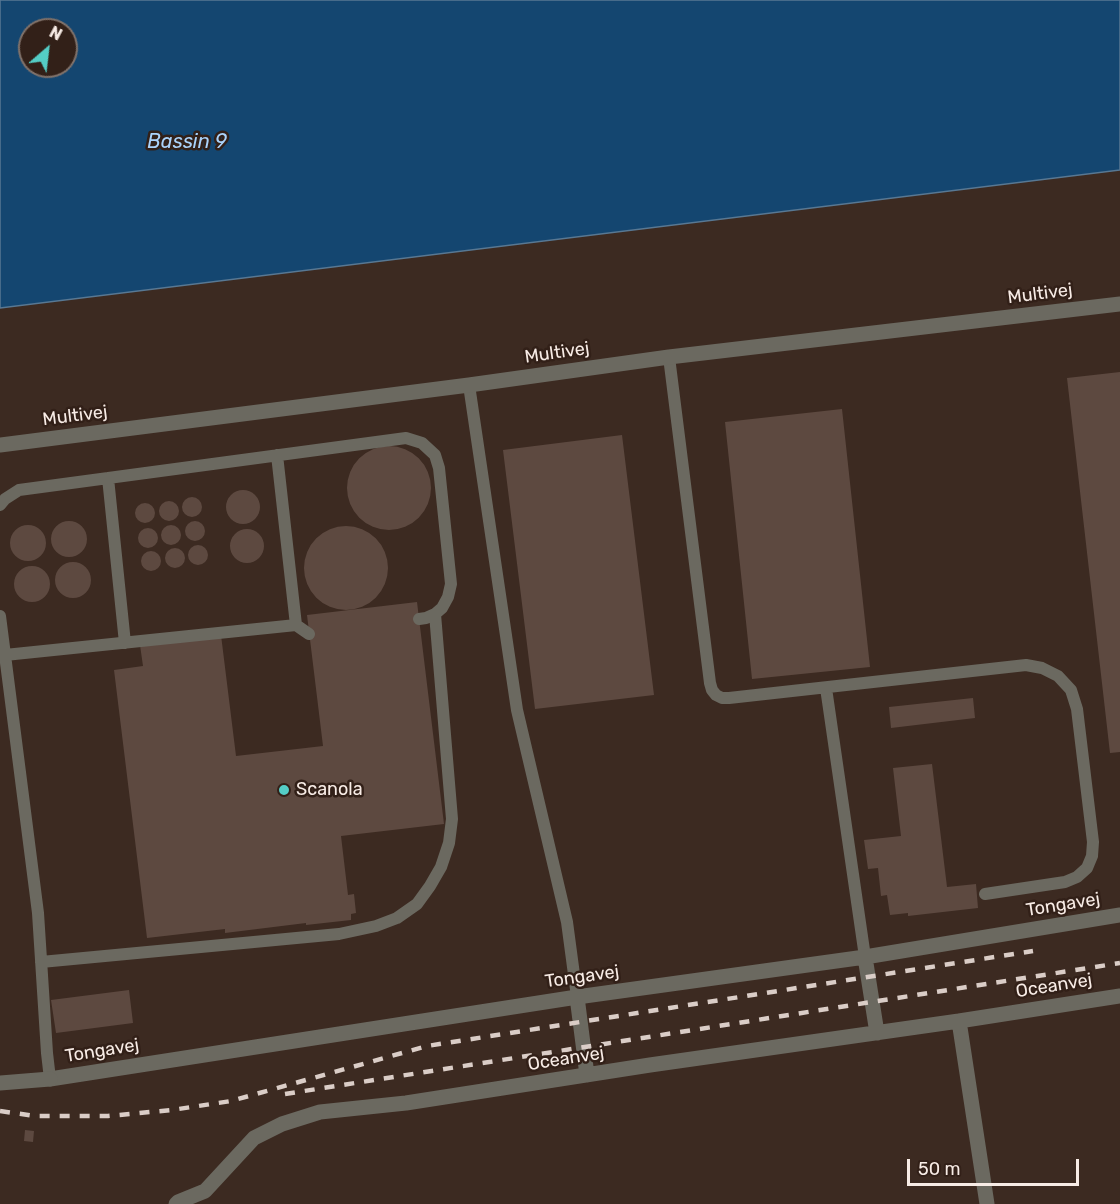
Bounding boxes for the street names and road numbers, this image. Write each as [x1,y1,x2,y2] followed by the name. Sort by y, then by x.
[1006,279,1074,309] street label: Multivej
[523,338,591,368] street label: Multivej
[41,401,109,431] street label: Multivej
[1024,888,1102,922] street label: Tongavej
[543,961,621,993] street label: Tongavej
[1014,969,1094,1003] street label: Oceanvej
[63,1034,141,1068] street label: Tongavej
[526,1042,606,1076] street label: Oceanvej

